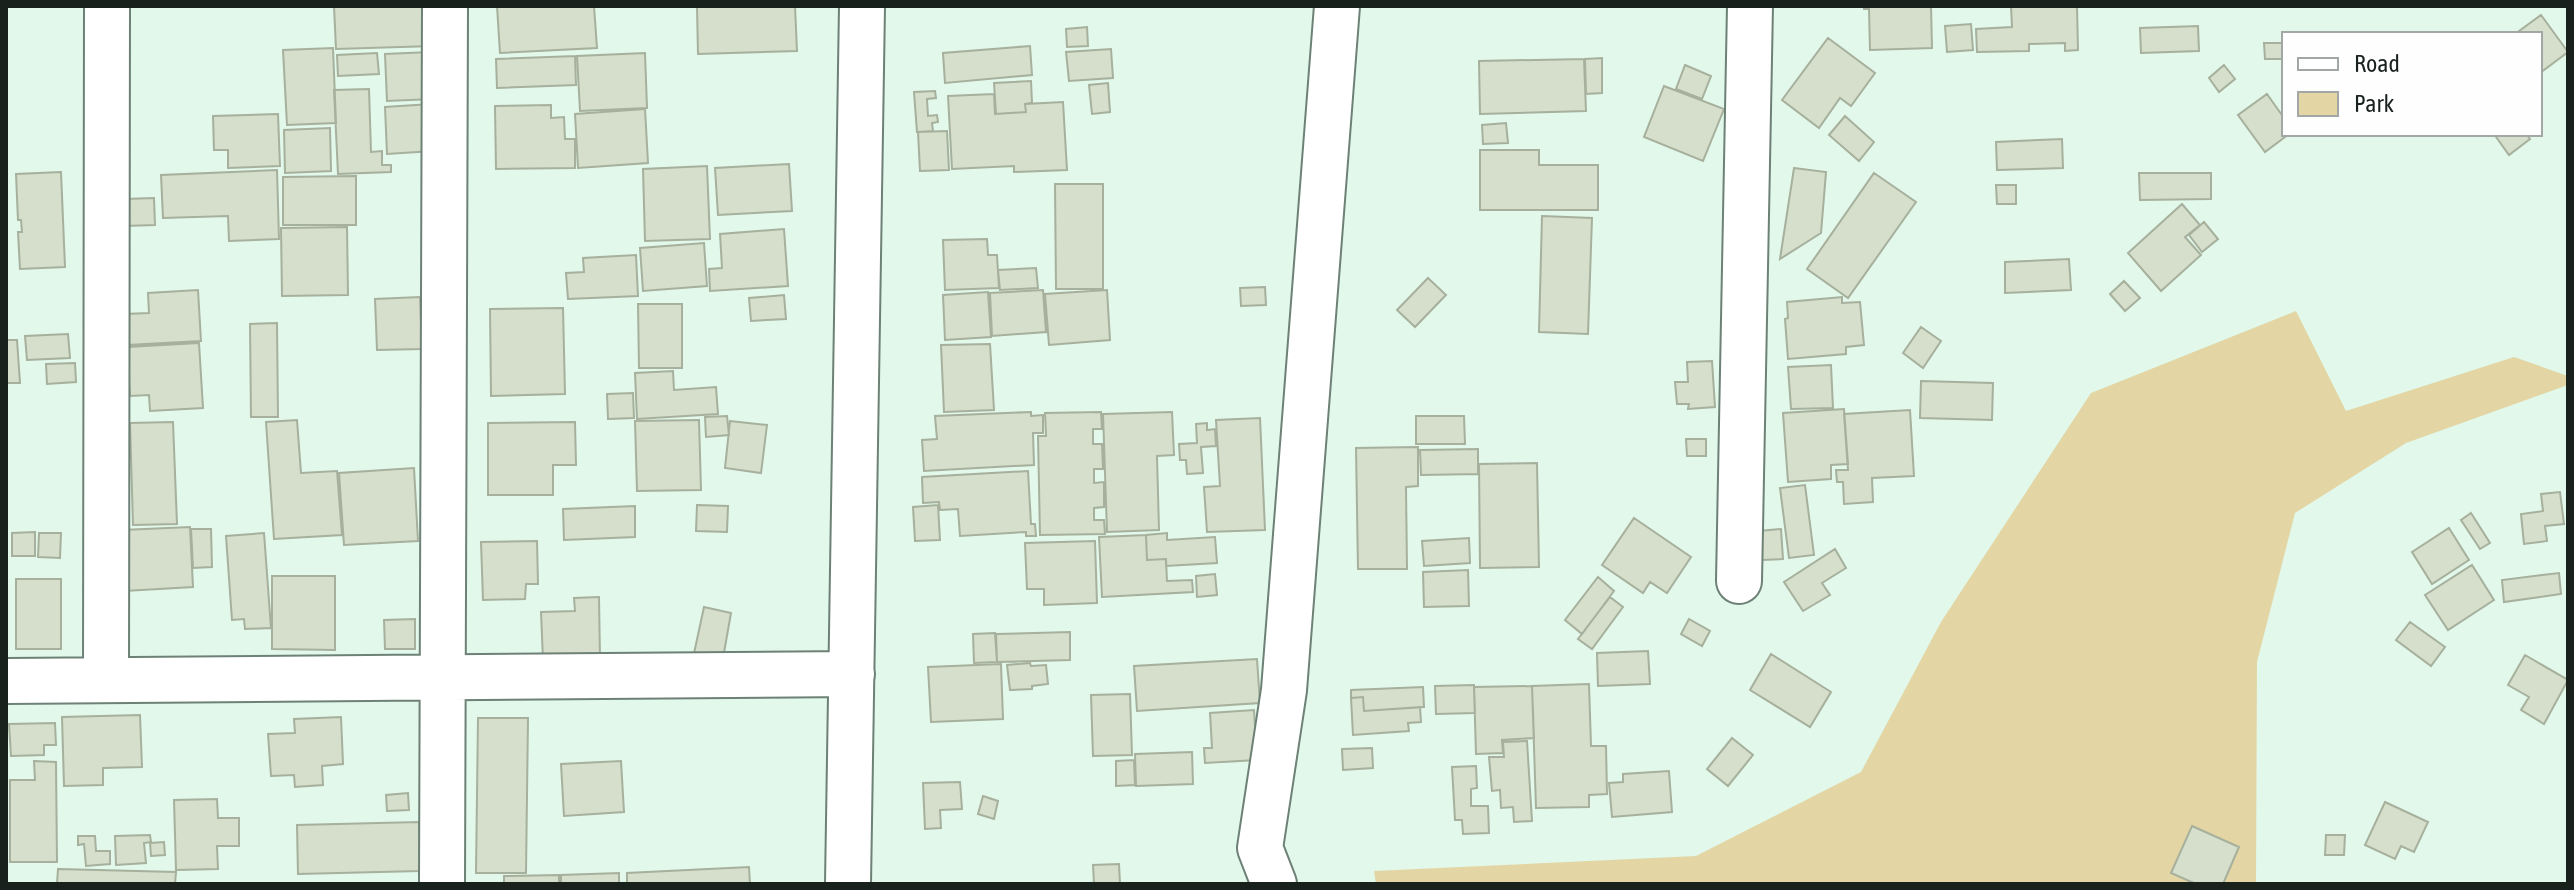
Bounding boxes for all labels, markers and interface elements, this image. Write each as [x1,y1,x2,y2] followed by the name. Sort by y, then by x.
[2282,32,2542,136] legend
[2354,50,2400,77] text: Road
[2354,90,2395,117] text: Park

